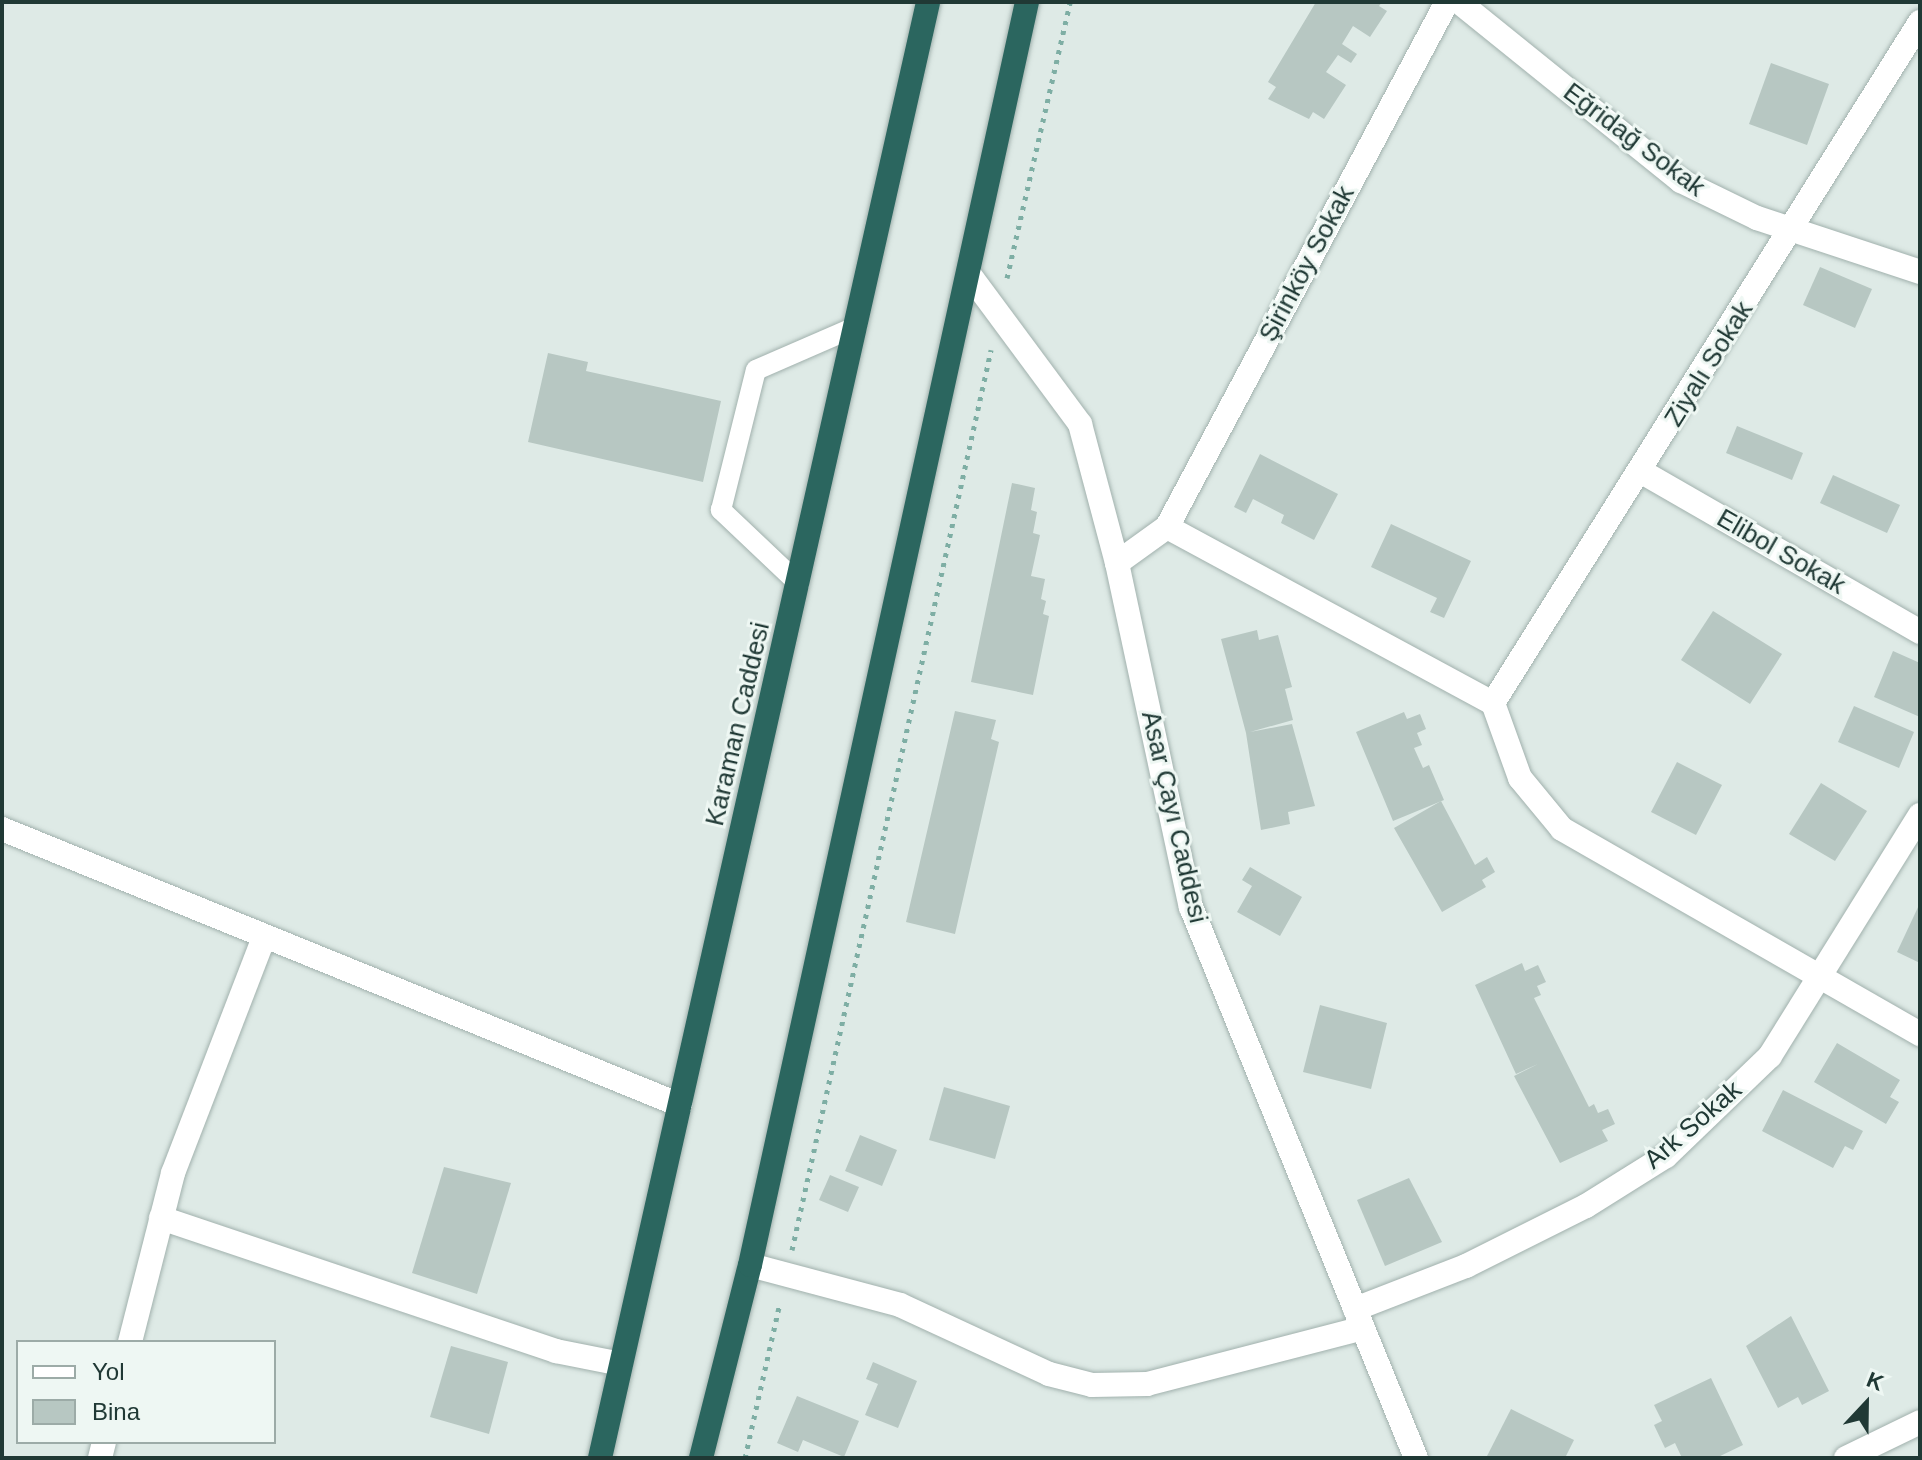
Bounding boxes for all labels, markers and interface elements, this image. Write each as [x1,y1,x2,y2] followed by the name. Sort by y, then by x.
[1557,77,1711,203] street label: Eğridağ Sokak
[1253,181,1361,347] street label: Şirinköy Sokak
[1658,296,1760,432] street label: Ziyalı Sokak
[1711,503,1851,601] street label: Elibol Sokak
[699,619,777,829] street label: Karaman Caddesi
[1134,708,1214,926] street label: Asar Çayı Caddesi
[1638,1074,1748,1176] street label: Ark Sokak
[16,1340,276,1444] legend
[92,1358,124,1385] text: Yol
[1826,1364,1906,1444] north arrow
[1863,1367,1887,1396] text: K
[92,1398,140,1425] text: Bina

